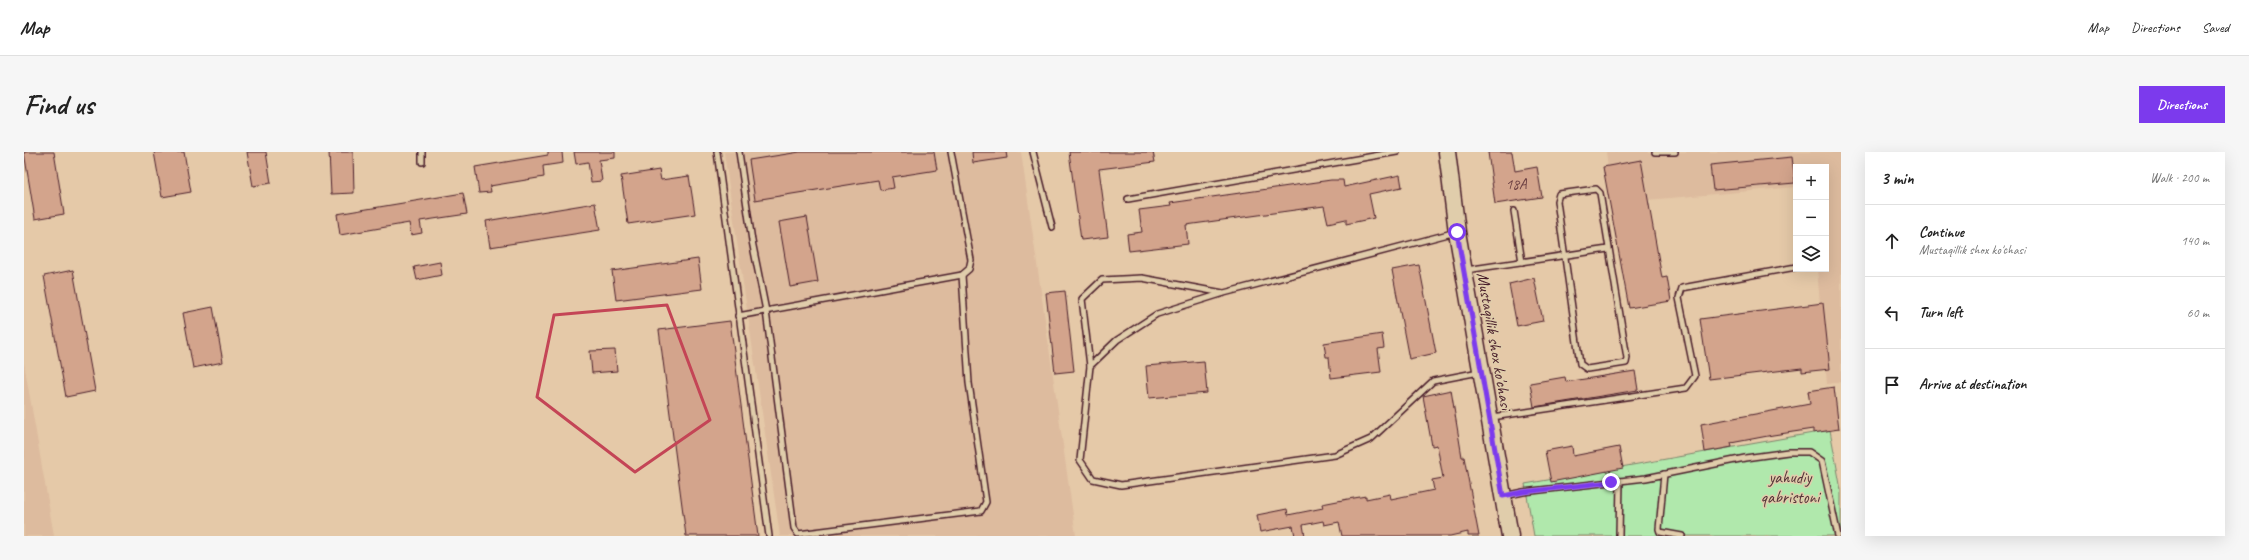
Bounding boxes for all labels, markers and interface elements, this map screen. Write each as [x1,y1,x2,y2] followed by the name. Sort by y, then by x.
[20,16,50,40] text: Map
[2088,19,2109,36] text: Map
[2131,19,2180,36] text: Directions
[2202,19,2229,36] text: Saved
[2139,86,2225,123] button: Directions
[24,87,94,122] text: Find us
[1793,164,1829,272] map controls
[1793,164,1829,200] button: +
[1881,168,1914,189] text: 3 min
[2150,170,2209,186] text: Walk · 200 m
[1505,175,1528,194] house number: 18A
[1793,200,1829,236] button: −
[1448,223,1466,241] route start
[1919,223,1964,242] text: Continue
[1881,230,1903,252] icon: ahead
[2181,233,2209,249] text: 140 m
[1793,236,1829,272] button: layers
[1919,242,2025,258] text: Mustaqillik shox ko'chasi
[1472,271,1517,413] street label: Mustaqillik shox ko'chasi
[1881,302,1903,324] icon: left
[1919,303,1962,322] text: Turn left
[2187,305,2209,321] text: 60 m
[1881,374,1903,396] icon: arrive
[1919,375,2026,394] text: Arrive at destination
[1761,467,1821,508] park label: yahudiy qabristoni
[1602,473,1620,491] route end

